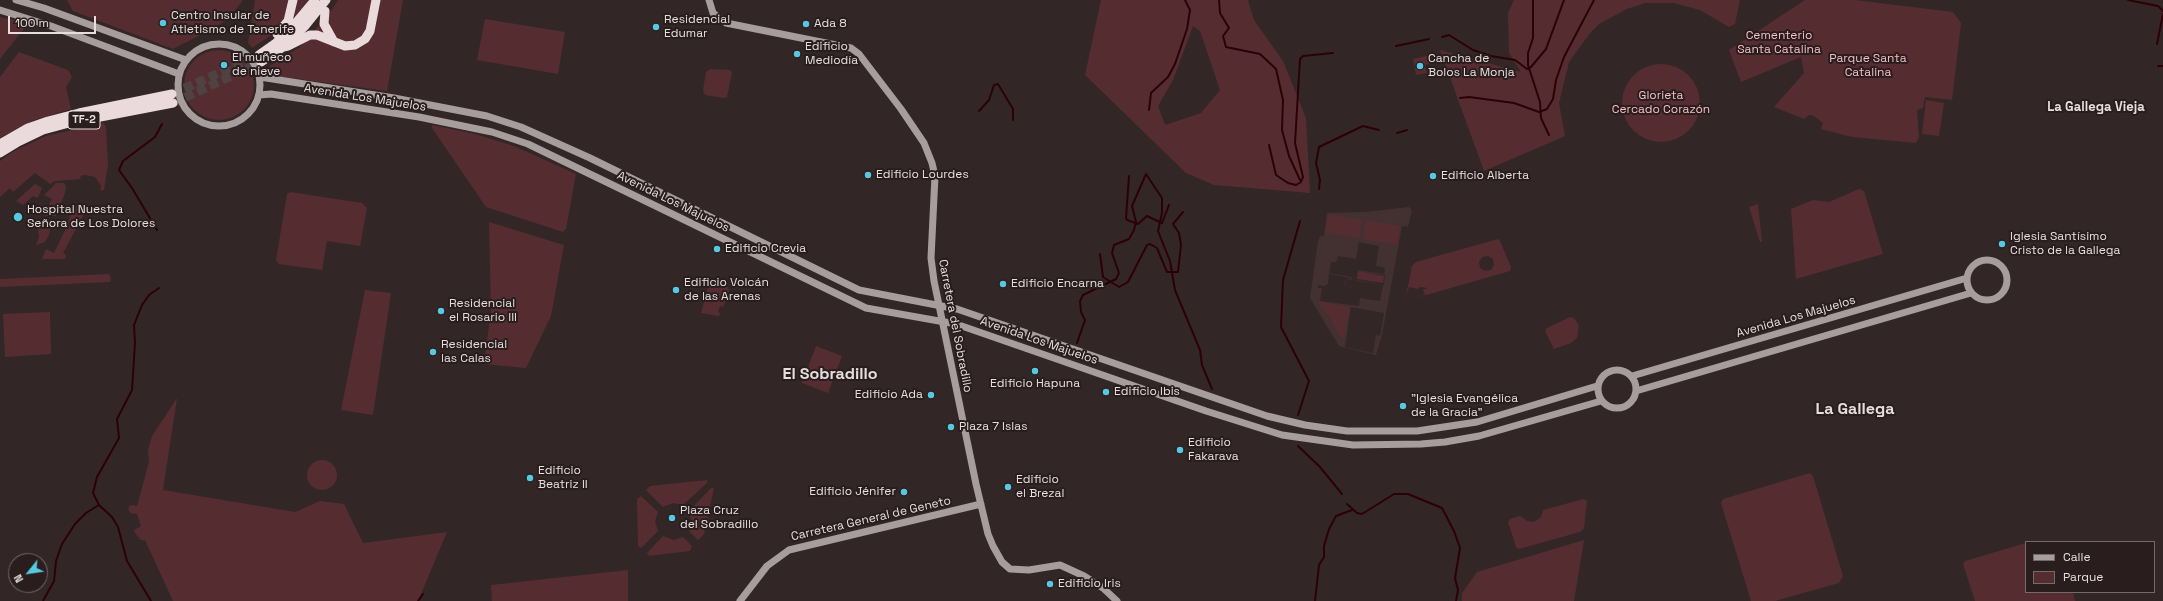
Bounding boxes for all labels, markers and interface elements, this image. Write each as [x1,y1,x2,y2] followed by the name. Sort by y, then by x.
[10,8,98,34] scale bar
[171,9,294,37] place label: Centro Insular de Atletismo de Tenerife
[664,13,730,41] place label: Residencial Edumar
[15,15,49,31] text: 100 m
[814,17,847,31] place label: Ada 8
[158,18,168,28] marker: Centro Insular de Atletismo de Tenerife
[801,19,811,29] marker: Ada 8
[651,22,661,32] marker: Residencial Edumar
[1737,29,1821,57] park label: Cementerio Santa Catalina
[805,40,858,68] place label: Edificio Mediodía
[792,49,802,59] marker: Edificio Mediodía
[232,51,291,79] place label: El muñeco de nieve
[1428,52,1515,80] place label: Cancha de Bolos La Monja
[1829,52,1907,80] park label: Parque Santa Catalina
[219,60,229,70] marker: El muñeco de nieve
[1415,61,1425,71] marker: Cancha de Bolos La Monja
[303,81,427,115] street label: Avenida Los Majuelos
[1612,89,1710,117] park label: Glorieta Cercado Corazón
[2047,99,2145,115] district label: La Gallega Vieja
[68,111,100,129] road number: TF-2
[614,168,732,236] street label: Avenida Los Majuelos
[876,168,969,182] place label: Edificio Lourdes
[1441,169,1529,183] place label: Edificio Alberta
[863,170,873,180] marker: Edificio Lourdes
[1428,171,1438,181] marker: Edificio Alberta
[27,203,155,231] place label: Hospital Nuestra Señora de Los Dolores
[12,211,24,223] marker: Hospital Nuestra Señora de Los Dolores
[2010,230,2120,258] place label: Iglesia Santísimo Cristo de la Gallega
[1997,239,2007,249] marker: Iglesia Santísimo Cristo de la Gallega
[725,242,806,256] place label: Edificio Crevia
[712,244,722,254] marker: Edificio Crevia
[935,258,975,394] street label: Carretera del Sobradillo
[684,276,769,304] place label: Edificio Volcán de las Arenas
[1011,277,1104,291] place label: Edificio Encarna
[998,279,1008,289] marker: Edificio Encarna
[671,285,681,295] marker: Edificio Volcán de las Arenas
[1735,293,1857,341] street label: Avenida Los Majuelos
[449,297,517,325] place label: Residencial el Rosario III
[436,306,446,316] marker: Residencial el Rosario III
[978,314,1100,368] street label: Avenida Los Majuelos
[441,338,507,366] place label: Residencial las Calas
[428,347,438,357] marker: Residencial las Calas
[783,365,877,385] district label: El Sobradillo
[1030,366,1040,376] marker: Edificio Hapuna
[990,377,1080,391] place label: Edificio Hapuna
[1114,385,1180,399] place label: Edificio Ibis
[1101,387,1111,397] marker: Edificio Ibis
[855,388,923,402] place label: Edificio Ada
[926,390,936,400] marker: Edificio Ada
[1411,392,1518,420] place label: "Iglesia Evangélica de la Gracia"
[1815,400,1895,420] district label: La Gallega
[1398,401,1408,411] marker: "Iglesia Evangélica de la Gracia"
[959,420,1027,434] place label: Plaza 7 Islas
[946,422,956,432] marker: Plaza 7 Islas
[1188,436,1239,464] place label: Edificio Fakarava
[1175,445,1185,455] marker: Edificio Fakarava
[538,464,588,492] place label: Edificio Beatriz II
[525,473,535,483] marker: Edificio Beatriz II
[1016,473,1064,501] place label: Edificio el Brezal
[1003,482,1013,492] marker: Edificio el Brezal
[809,485,896,499] place label: Edificio Jénifer
[899,487,909,497] marker: Edificio Jénifer
[790,494,952,544] street label: Carretera General de Geneto
[680,504,758,532] place label: Plaza Cruz del Sobradillo
[667,513,677,523] marker: Plaza Cruz del Sobradillo
[2025,541,2155,593] legend
[2063,549,2091,565] text: Calle
[8,553,48,593] north arrow
[2063,569,2103,585] text: Parque
[11,572,26,585] text: N
[1058,577,1121,591] place label: Edificio Iris
[1045,579,1055,589] marker: Edificio Iris

